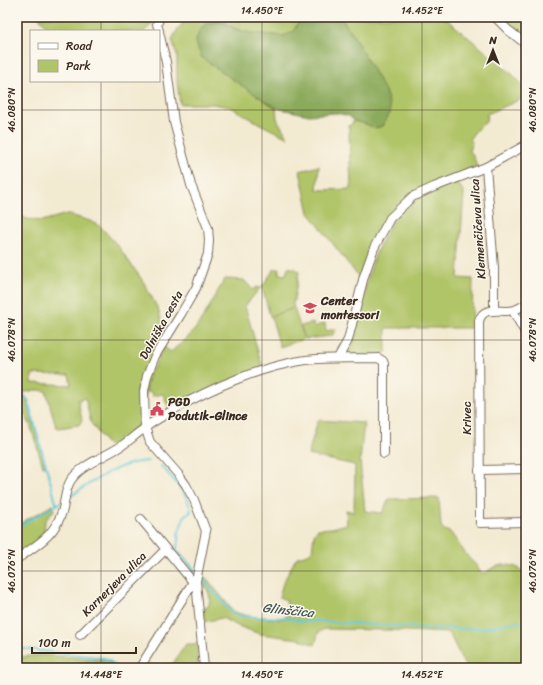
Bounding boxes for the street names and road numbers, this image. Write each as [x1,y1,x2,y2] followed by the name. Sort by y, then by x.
[463,177,492,280] street label: Klemenčičeva ulica
[133,286,190,364] street label: Dolniška cesta
[456,401,478,435] street label: Krivec
[76,546,152,622] street label: Karnerjeva ulica

